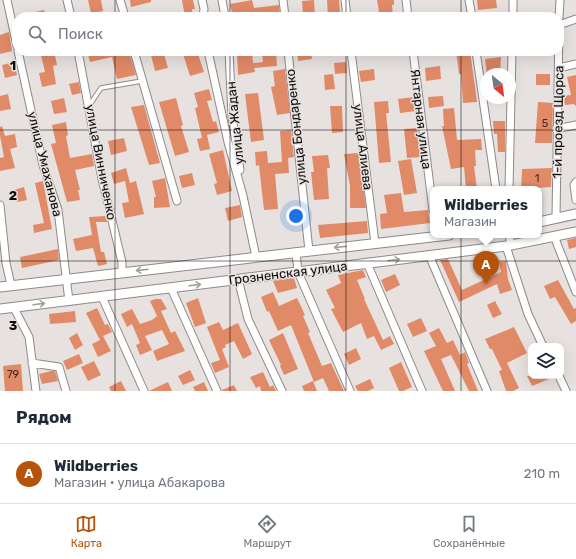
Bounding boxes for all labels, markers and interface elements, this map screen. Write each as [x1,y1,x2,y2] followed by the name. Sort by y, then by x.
[12,12,564,56] search box
[26,23,48,45] icon: search
[58,25,103,43] text: Поиск
[10,58,16,73] text: 1
[550,65,566,179] street label: 1-й проезд Щорса
[282,68,310,186] street label: улица Бондаренко
[407,68,435,170] street label: Янтарная улица
[480,68,516,104] north arrow
[223,81,247,165] street label: улица Жадан
[82,103,120,221] street label: улица Винниченко
[350,103,376,191] street label: улица Алиева
[25,110,65,218] street label: улица Умаханова
[542,117,549,130] house number: 5
[535,172,539,185] house number: 1
[430,186,542,238] popup
[9,188,17,203] text: 2
[444,196,528,214] text: Wildberries
[286,206,306,226] your location
[444,214,497,229] text: Магазин
[334,244,347,251] one-way arrow
[473,251,499,284] pin: A
[387,256,400,264] one-way arrow
[228,258,348,288] street label: Грозненская улица
[136,266,149,274] one-way arrow
[188,281,201,289] one-way arrow
[32,301,45,308] one-way arrow
[9,318,18,333] text: 3
[528,343,564,379] map controls
[528,343,564,379] button: layers
[7,368,19,381] house number: 79
[16,407,72,427] text: Рядом
[54,457,138,475] text: Wildberries
[24,466,34,481] text: A
[524,466,560,481] text: 210 m
[54,475,225,490] text: Магазин · улица Абакарова
[71,513,102,550] tab: Карта
[243,513,291,550] tab: Маршрут
[433,513,505,550] tab: Сохранённые

